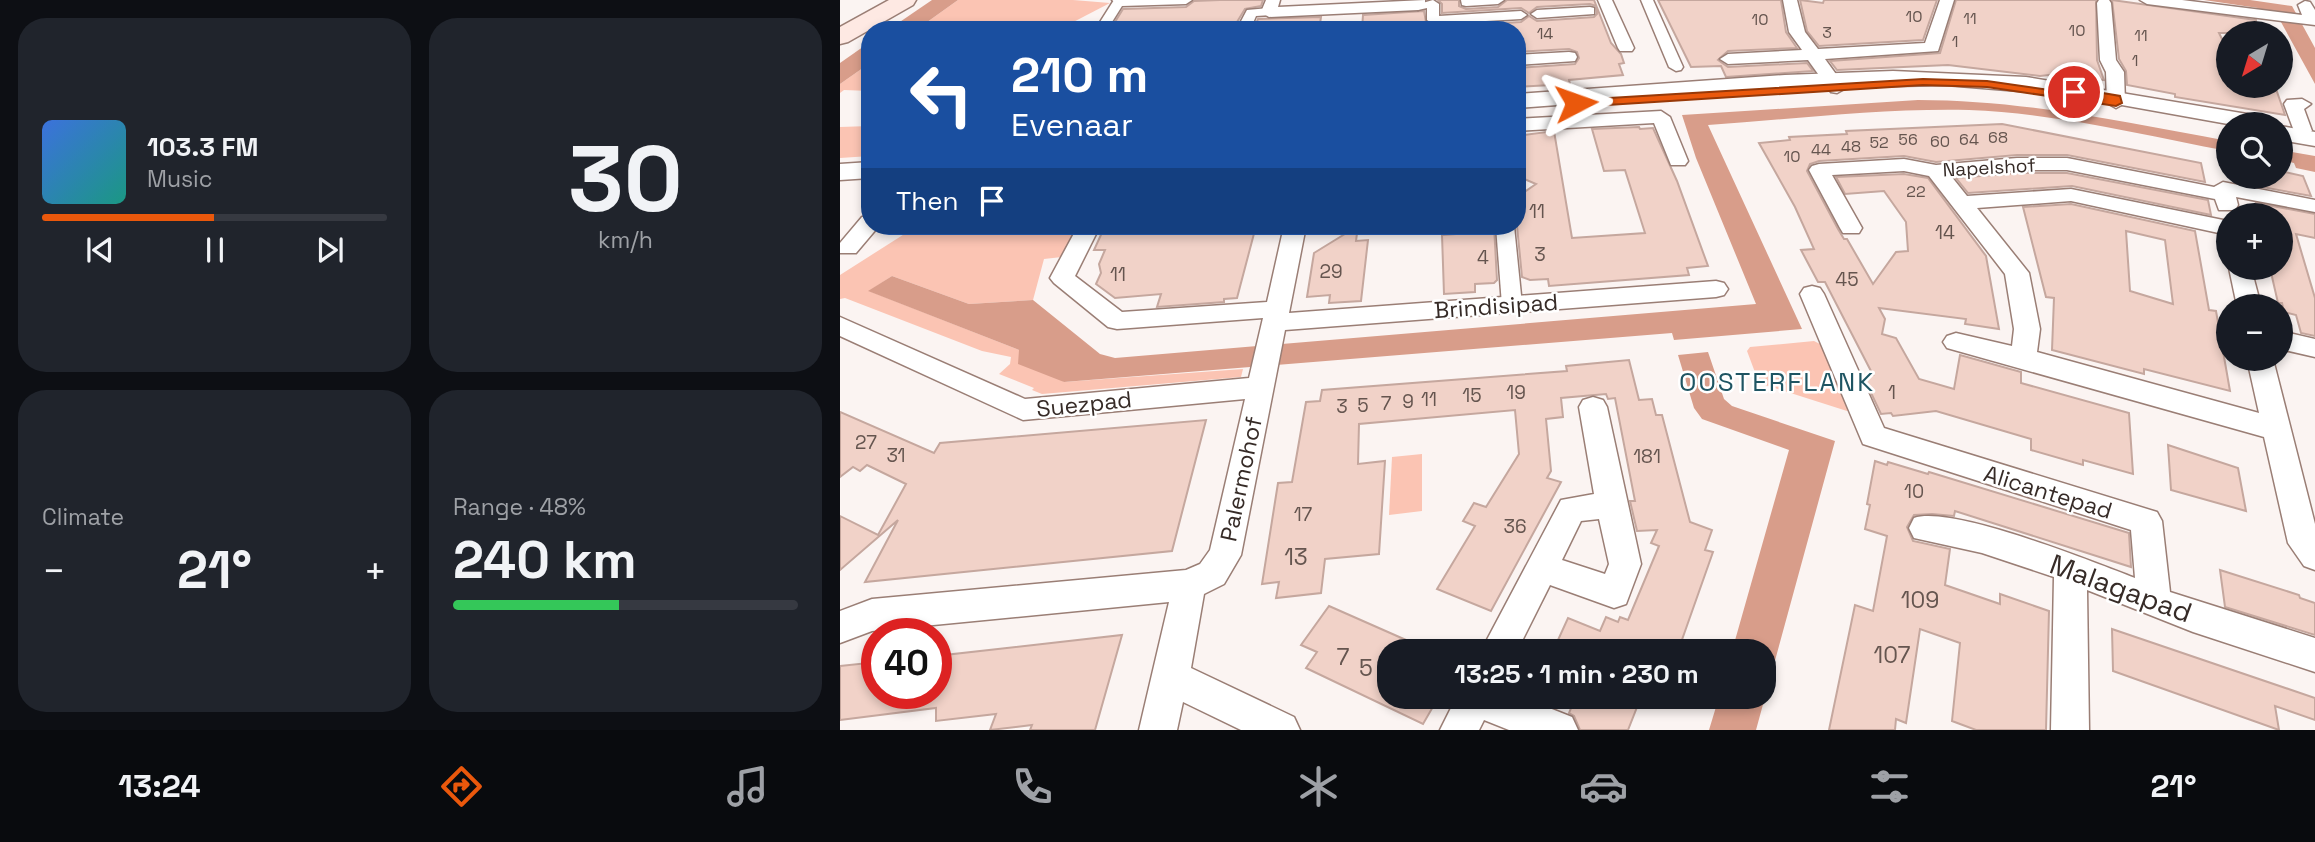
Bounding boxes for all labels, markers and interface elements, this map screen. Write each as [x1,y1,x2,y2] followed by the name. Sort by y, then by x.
[1906,6,1922,27] house number: 10
[1963,8,1977,29] house number: 11
[1752,9,1768,30] house number: 10
[2069,20,2085,41] house number: 10
[2216,21,2292,98] north arrow
[2216,21,2293,371] map controls
[1822,22,1832,43] house number: 3
[1537,23,1553,44] house number: 14
[2134,25,2148,46] house number: 11
[1952,31,1958,52] house number: 1
[1011,44,1148,106] text: 210 m
[896,49,987,140] icon: left
[2132,50,2138,71] house number: 1
[2044,62,2104,122] pin
[1539,66,1613,140] position arrow
[2055,73,2093,111] icon: arrive
[1011,105,1133,145] text: Evenaar
[2216,112,2293,189] button: search
[568,121,683,238] text: 30
[1988,127,2008,148] house number: 68
[1898,129,1918,150] house number: 56
[1959,129,1979,150] house number: 64
[147,130,258,164] text: 103.3 FM
[1930,131,1950,152] house number: 60
[1869,132,1889,153] house number: 52
[1841,136,1861,157] house number: 48
[1811,139,1831,160] house number: 44
[1784,146,1800,167] house number: 10
[1942,153,2036,182] street label: Napelshof
[147,164,212,194] text: Music
[1906,181,1926,202] house number: 22
[973,182,1011,220] icon: arrive
[896,184,959,218] text: Then
[1529,199,1545,224] house number: 11
[2216,203,2293,280] button: +
[1935,220,1955,245] house number: 14
[598,225,653,255] text: km/h
[81,231,119,269] icon: previous
[196,231,234,269] icon: pause
[311,231,349,269] icon: next
[1534,242,1546,267] house number: 3
[1477,245,1489,270] house number: 4
[1319,259,1343,284] house number: 29
[1110,262,1126,287] house number: 11
[1835,267,1859,292] house number: 45
[1433,287,1559,325] street label: Brindisipad
[2216,294,2293,371] button: −
[1679,365,1875,399] district label: OOSTERFLANK
[1506,380,1526,405] house number: 19
[1888,380,1896,405] house number: 1
[1462,383,1482,408] house number: 15
[1035,384,1133,424] street label: Suezpad
[1421,387,1437,412] house number: 11
[1402,389,1414,414] house number: 9
[1381,391,1392,416] house number: 7
[1357,393,1369,418] house number: 5
[1336,394,1348,419] house number: 3
[1213,414,1269,544] street label: Palermohof
[855,430,877,455] house number: 27
[886,443,906,468] house number: 31
[1633,444,1661,469] house number: 181
[1980,458,2116,526] street label: Alicantepad
[1904,479,1924,504] house number: 10
[453,492,586,522] text: Range · 48%
[42,502,124,532] text: Climate
[1294,502,1313,527] house number: 17
[1503,514,1527,539] house number: 36
[453,527,637,593] text: 240 km
[177,537,252,603] text: 21°
[1284,542,1308,572] house number: 13
[2045,546,2197,630] street label: Malagapad
[42,547,66,595] text: −
[363,547,387,595] text: +
[1901,585,1939,615] house number: 109
[861,618,952,709] speed limit sign: 40
[1874,640,1910,670] house number: 107
[1337,642,1350,672] house number: 7
[1359,653,1373,683] house number: 5
[1454,657,1699,691] text: 13:25 · 1 min · 230 m
[437,762,486,811] icon: directions
[723,762,772,811] icon: music
[1008,762,1057,811] icon: phone
[1294,762,1343,811] icon: climate
[1579,762,1628,811] icon: car
[1865,762,1914,811] icon: filters
[118,766,201,806] text: 13:24
[2151,766,2197,806] text: 21°

